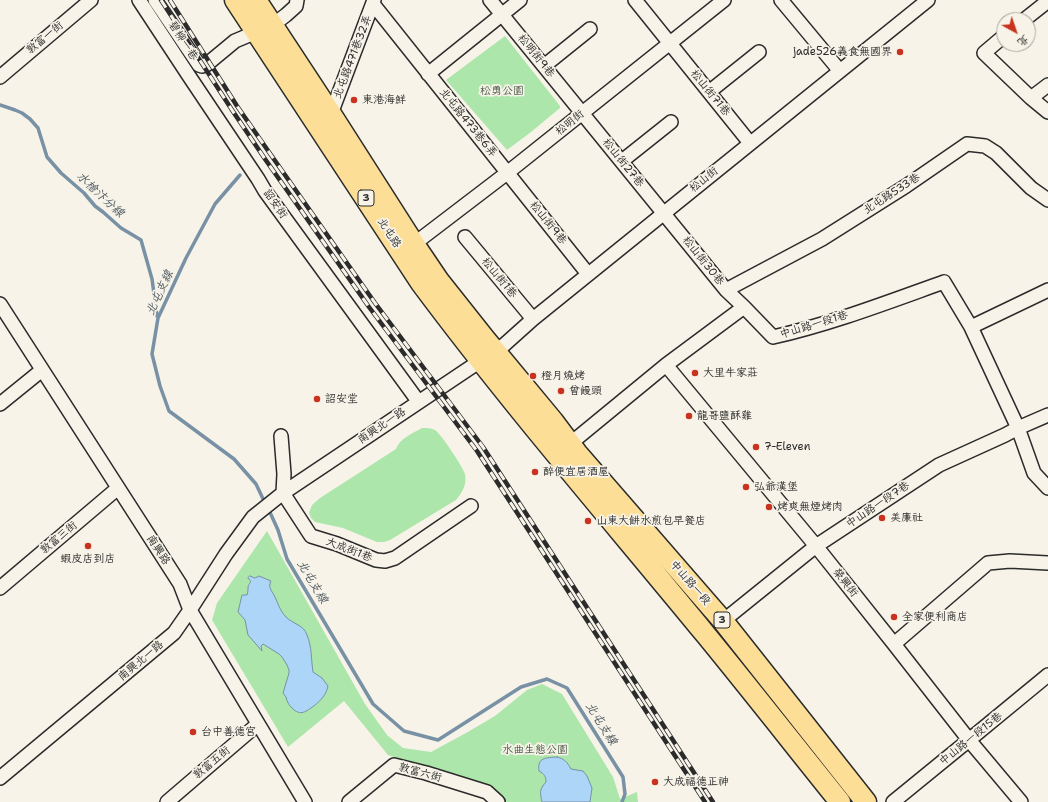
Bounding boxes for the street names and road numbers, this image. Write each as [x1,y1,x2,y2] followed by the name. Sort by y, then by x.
[331,13,375,101] street label: 北屯路471巷32弄
[24,19,66,57] street label: 敦富一街
[165,19,201,63] street label: 碧柳一巷
[515,32,557,80] street label: 松明街9巷
[687,67,733,119] street label: 松山街71巷
[436,86,500,160] street label: 北屯路473巷6弄
[553,107,587,139] street label: 松明街
[599,136,647,190] street label: 松山街27巷
[687,164,721,196] street label: 松山街
[861,171,923,217] street label: 北屯路533巷
[260,187,290,221] street label: 詔安街
[358,190,374,206] road number: 3
[527,199,569,247] street label: 松山街9巷
[374,216,404,250] street label: 北屯路
[679,234,727,288] street label: 松山街30巷
[478,255,520,301] street label: 松山街1巷
[778,308,850,342] street label: 中山路一段1巷
[356,405,408,447] street label: 南興北一路
[844,479,912,531] street label: 中山路一段7巷
[38,519,80,557] street label: 敦富三街
[143,533,173,567] street label: 南興路
[324,535,374,565] street label: 大成街1巷
[667,558,713,608] street label: 中山路一段
[829,566,861,600] street label: 榮興街
[714,612,730,628] road number: 3
[116,638,166,684] street label: 南興北一路
[937,710,1005,768] street label: 中山路一段15巷
[191,744,233,782] street label: 敦富五街
[397,761,443,785] street label: 敦富六街

